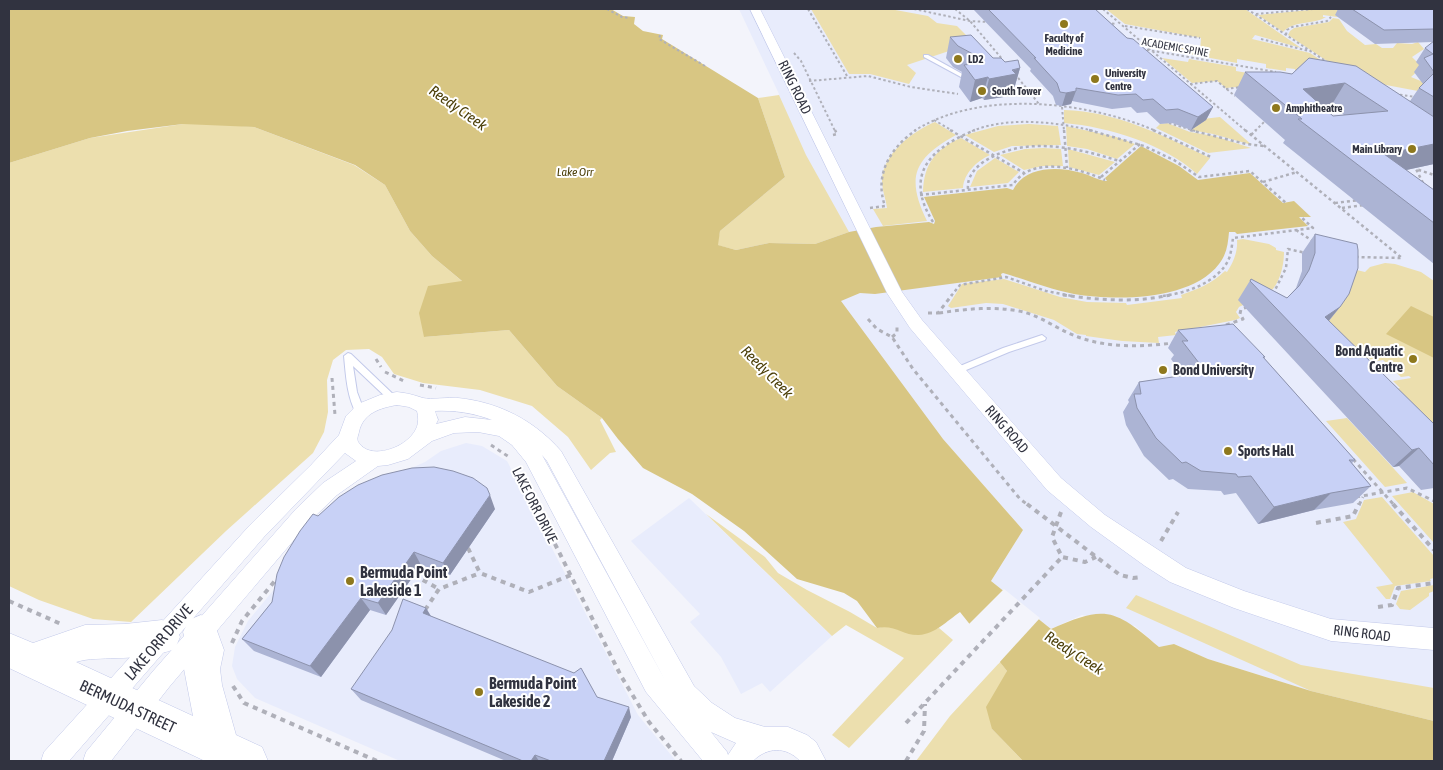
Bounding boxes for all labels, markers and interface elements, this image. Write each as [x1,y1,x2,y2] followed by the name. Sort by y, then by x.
[1058,18,1070,30] marker: Faculty of Medicine
[1044,32,1084,57] place label: Faculty of Medicine
[1141,35,1209,59] street label: ACADEMIC SPINE
[952,53,964,65] marker: LD2
[968,53,984,65] place label: LD2
[775,57,815,117] street label: RING ROAD
[1105,67,1147,92] place label: University Centre
[1089,73,1101,85] marker: University Centre
[426,82,491,134] water label: Reedy Creek
[976,85,988,97] marker: South Tower
[992,85,1042,97] place label: South Tower
[1270,102,1282,114] marker: Amphitheatre
[1285,102,1342,114] place label: Amphitheatre
[1352,143,1402,155] place label: Main Library
[1406,143,1418,155] marker: Main Library
[557,165,594,179] water label: Lake Orr
[738,342,797,401] water label: Reedy Creek
[1335,343,1404,375] place label: Bond Aquatic Centre
[1407,353,1419,365] marker: Bond Aquatic Centre
[1173,362,1254,378] place label: Bond University
[1157,364,1169,376] marker: Bond University
[982,402,1032,456] street label: RING ROAD
[1238,443,1294,459] place label: Sports Hall
[1222,445,1234,457] marker: Sports Hall
[509,465,561,545] street label: LAKE ORR DRIVE
[360,563,448,599] place label: Bermuda Point Lakeside 1
[344,575,356,587] marker: Bermuda Point Lakeside 1
[120,600,196,683] street label: LAKE ORR DRIVE
[1332,622,1392,644] street label: RING ROAD
[1042,627,1107,678] water label: Reedy Creek
[489,674,577,710] place label: Bermuda Point Lakeside 2
[77,676,179,736] street label: BERMUDA STREET
[473,686,485,698] marker: Bermuda Point Lakeside 2

